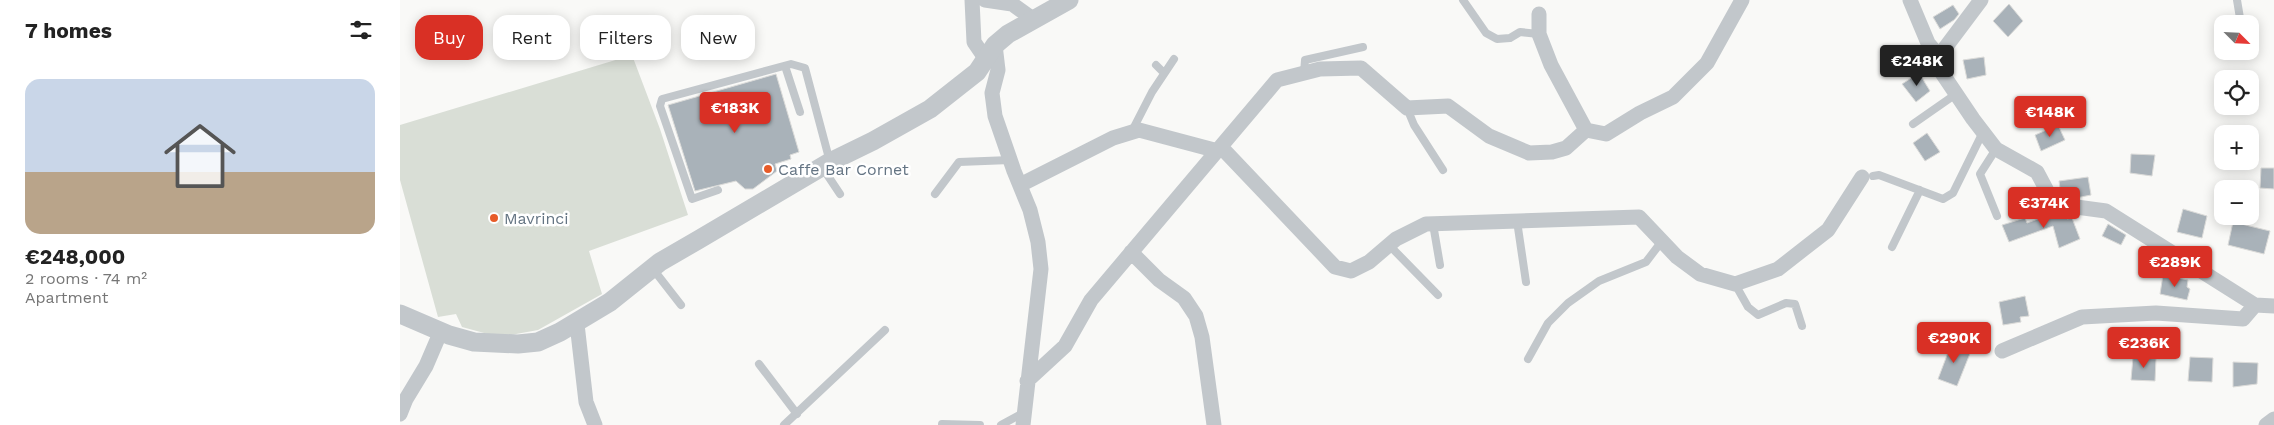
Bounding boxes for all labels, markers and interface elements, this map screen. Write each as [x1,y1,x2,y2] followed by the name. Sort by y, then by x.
[415,15,483,60] chip: Buy
[493,15,570,60] chip: Rent
[580,15,671,60] chip: Filters
[681,15,755,60] chip: New
[2214,15,2259,60] north arrow
[2214,15,2259,225] map controls
[347,16,375,44] icon: filters
[25,18,112,43] text: 7 homes
[1882,44,1952,87] pin: €248K
[1891,51,1943,70] text: €248K
[2214,70,2259,115] button: locate
[700,92,770,134] pin: €183K
[2015,96,2085,138] pin: €148K
[711,98,759,117] text: €183K
[2025,102,2075,121] text: €148K
[155,111,245,201] icon: home
[2214,125,2259,170] button: +
[778,160,909,179] place label: Caffe Bar Cornet
[762,163,774,175] marker: Caffe Bar Cornet
[2214,180,2259,225] button: −
[2009,186,2079,229] pin: €374K
[2019,193,2069,212] text: €374K
[504,209,569,228] place label: Mavrinci
[488,212,500,224] marker: Mavrinci
[25,244,125,269] text: €248,000
[2140,246,2210,288] pin: €289K
[2149,252,2201,271] text: €289K
[25,269,147,288] text: 2 rooms · 74 m²
[25,288,108,307] text: Apartment
[1919,322,1989,364] pin: €290K
[2109,326,2179,369] pin: €236K
[1928,328,1980,347] text: €290K
[2118,333,2170,352] text: €236K

